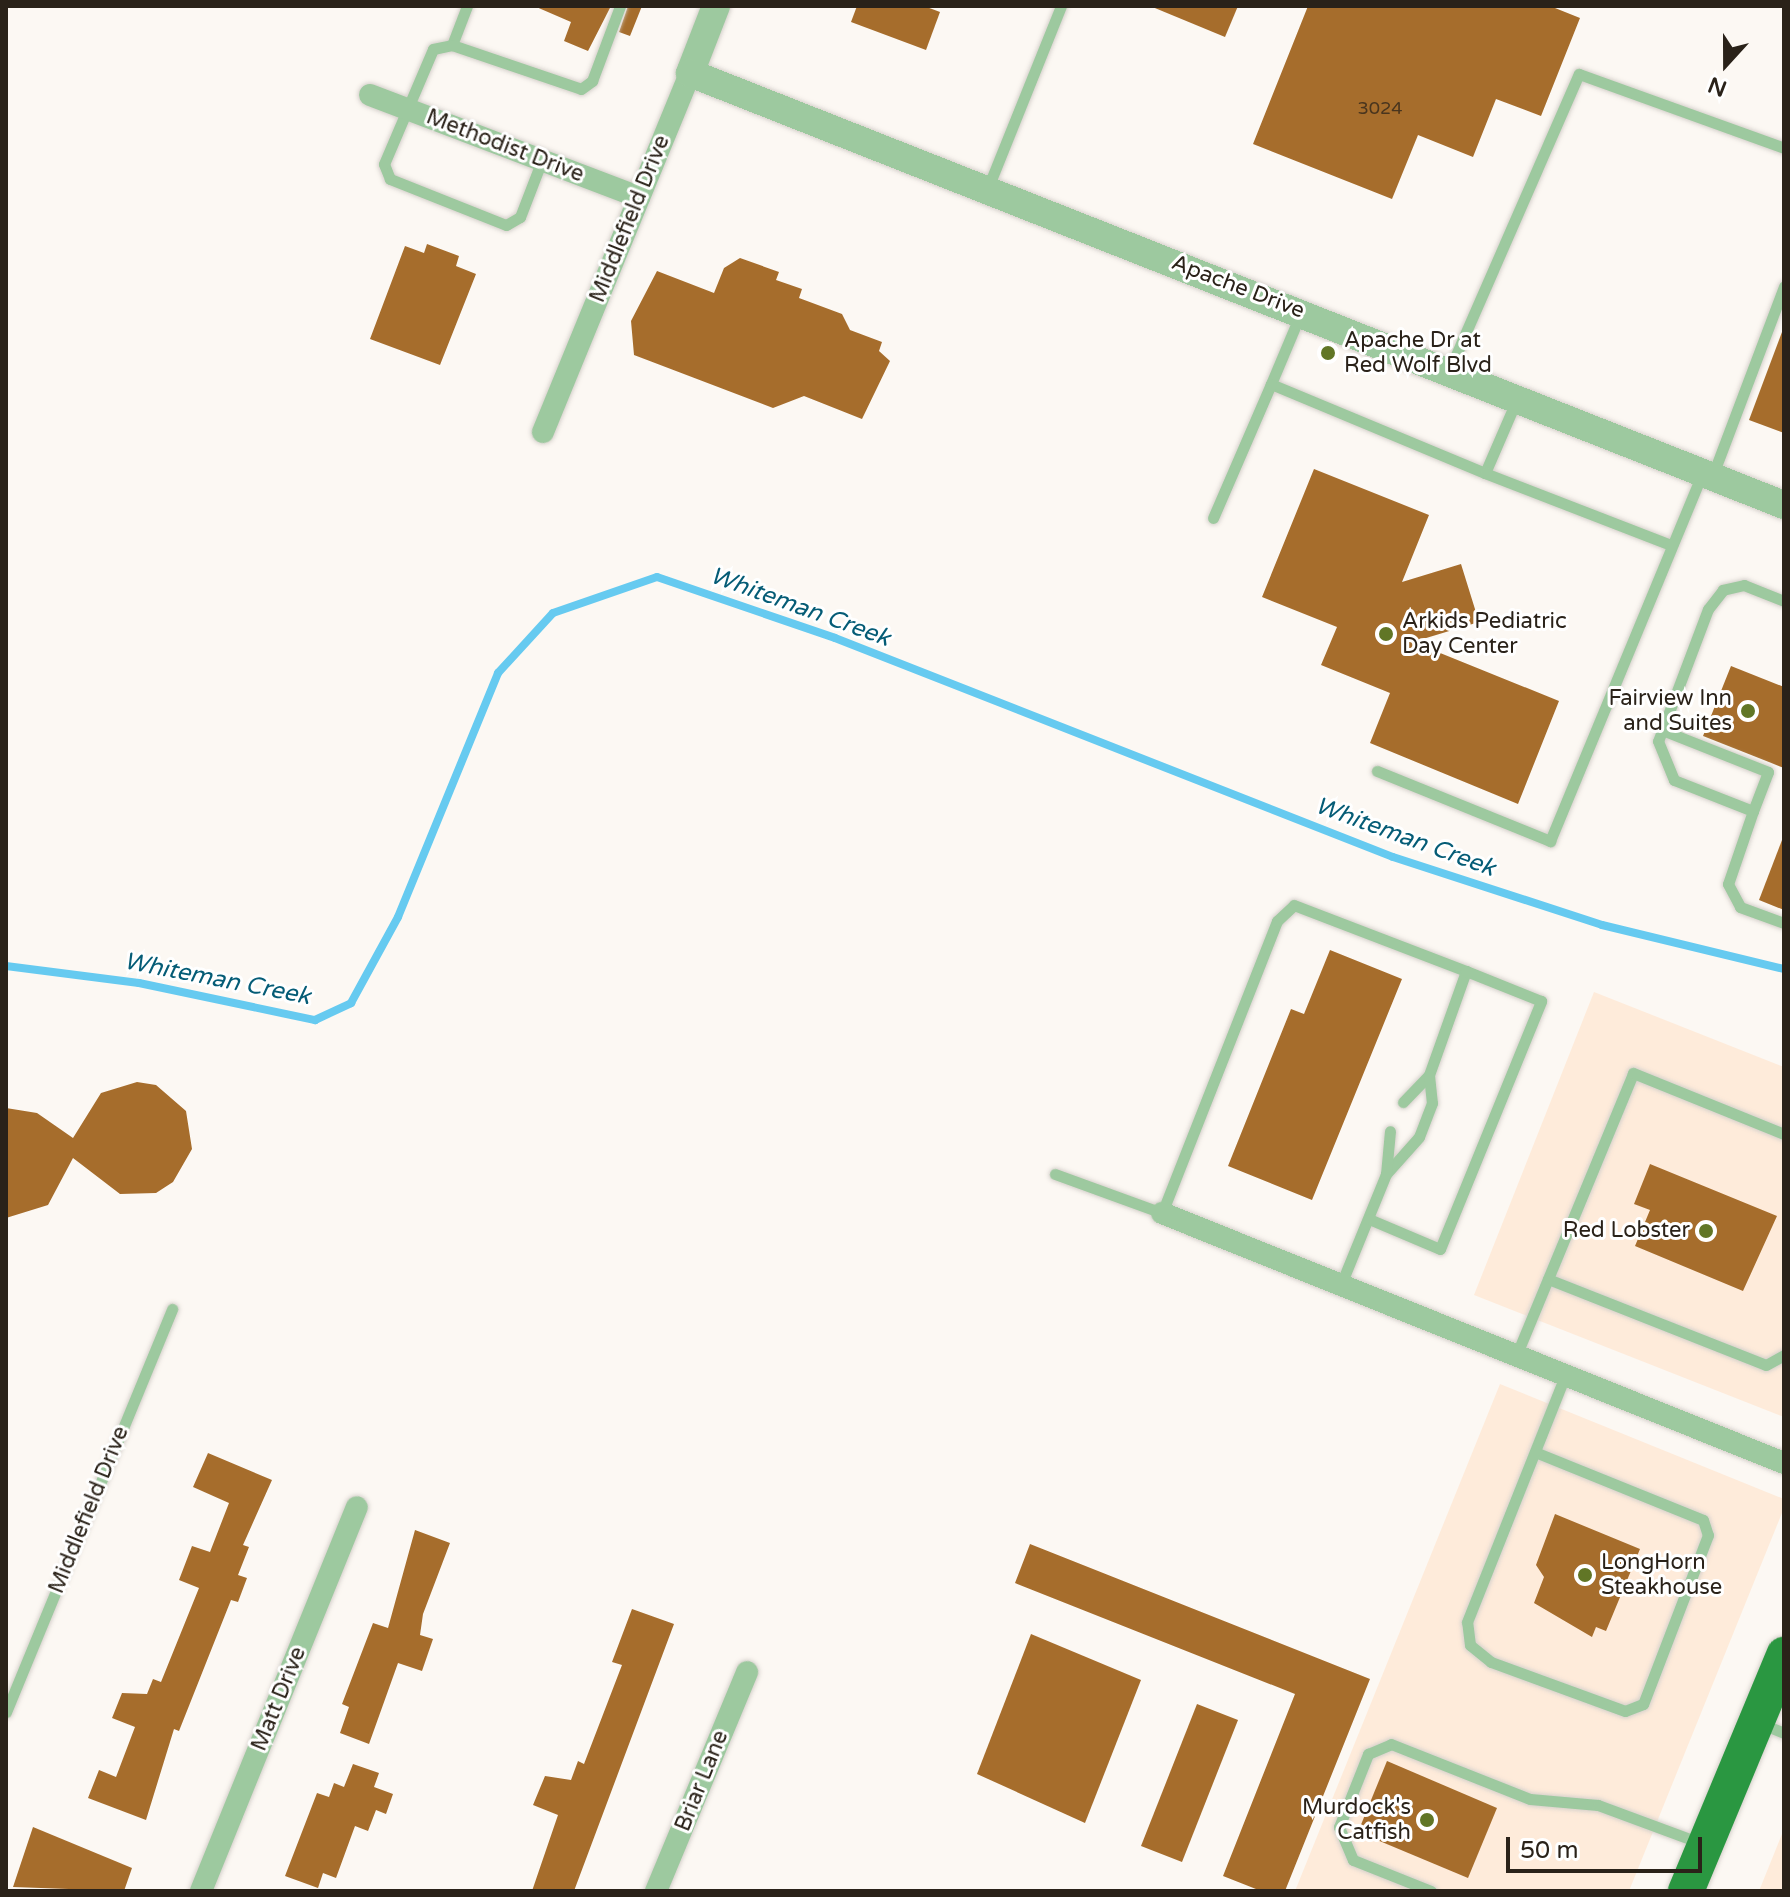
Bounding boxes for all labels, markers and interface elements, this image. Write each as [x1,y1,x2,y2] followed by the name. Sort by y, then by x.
[1686,24,1766,104] north arrow
[1704,71,1730,102] text: N
[1357,97,1403,119] house number: 3024
[422,104,588,188] street label: Methodist Drive
[584,132,676,306] street label: Middlefield Drive
[1168,250,1308,324] street label: Apache Drive
[1344,327,1492,378] place label: Apache Dr at Red Wolf Blvd
[1319,344,1337,362] marker: Apache Dr at Red Wolf Blvd
[706,561,894,653] water label: Whiteman Creek
[1402,608,1567,660] place label: Arkids Pediatric Day Center
[1377,625,1395,643] marker: Arkids Pediatric Day Center
[1609,685,1732,736] place label: Fairview Inn and Suites
[1739,702,1757,720] marker: Fairview Inn and Suites
[1311,791,1499,883] water label: Whiteman Creek
[121,947,313,1011] water label: Whiteman Creek
[1563,1218,1690,1244] place label: Red Lobster
[1697,1222,1715,1240] marker: Red Lobster
[43,1423,135,1597] street label: Middlefield Drive
[1601,1549,1722,1600] place label: LongHorn Steakhouse
[1576,1566,1594,1584] marker: LongHorn Steakhouse
[246,1643,312,1755] street label: Matt Drive
[670,1727,734,1835] street label: Briar Lane
[1302,1794,1411,1846] place label: Murdock's Catfish
[1418,1811,1436,1829] marker: Murdock's Catfish
[1510,1821,1706,1871] scale bar
[1520,1836,1578,1865] text: 50 m

